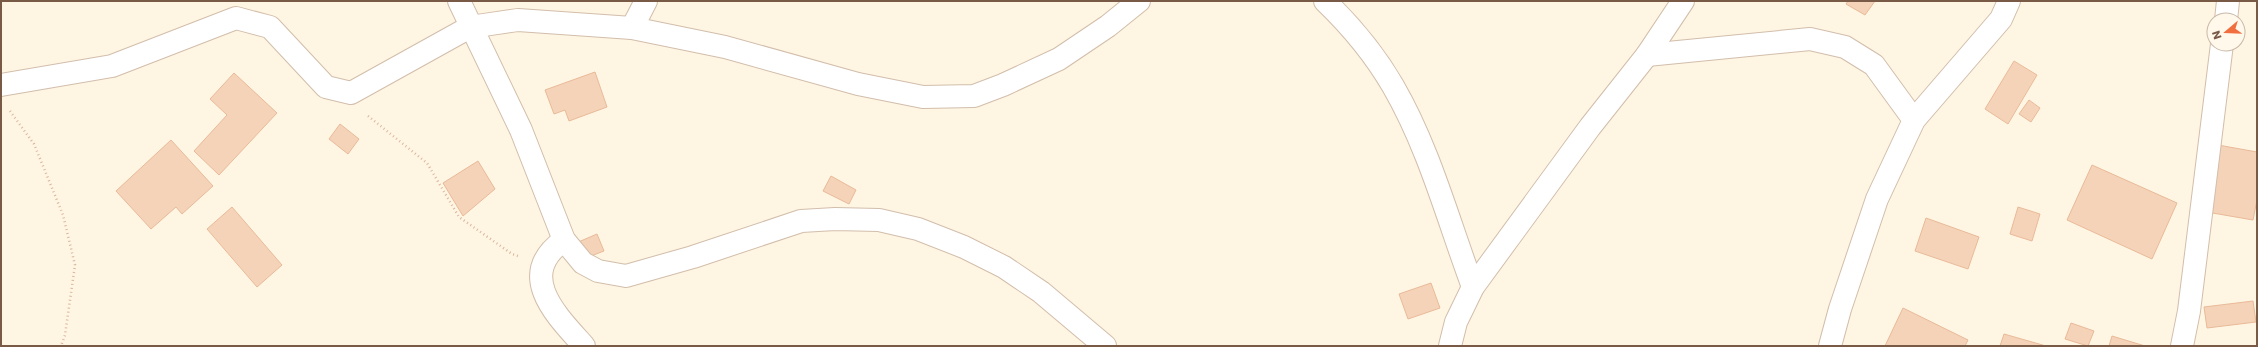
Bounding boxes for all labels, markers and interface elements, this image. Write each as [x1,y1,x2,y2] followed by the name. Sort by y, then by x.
[2206,12,2246,52] north arrow
[2208,29,2225,42] text: N

